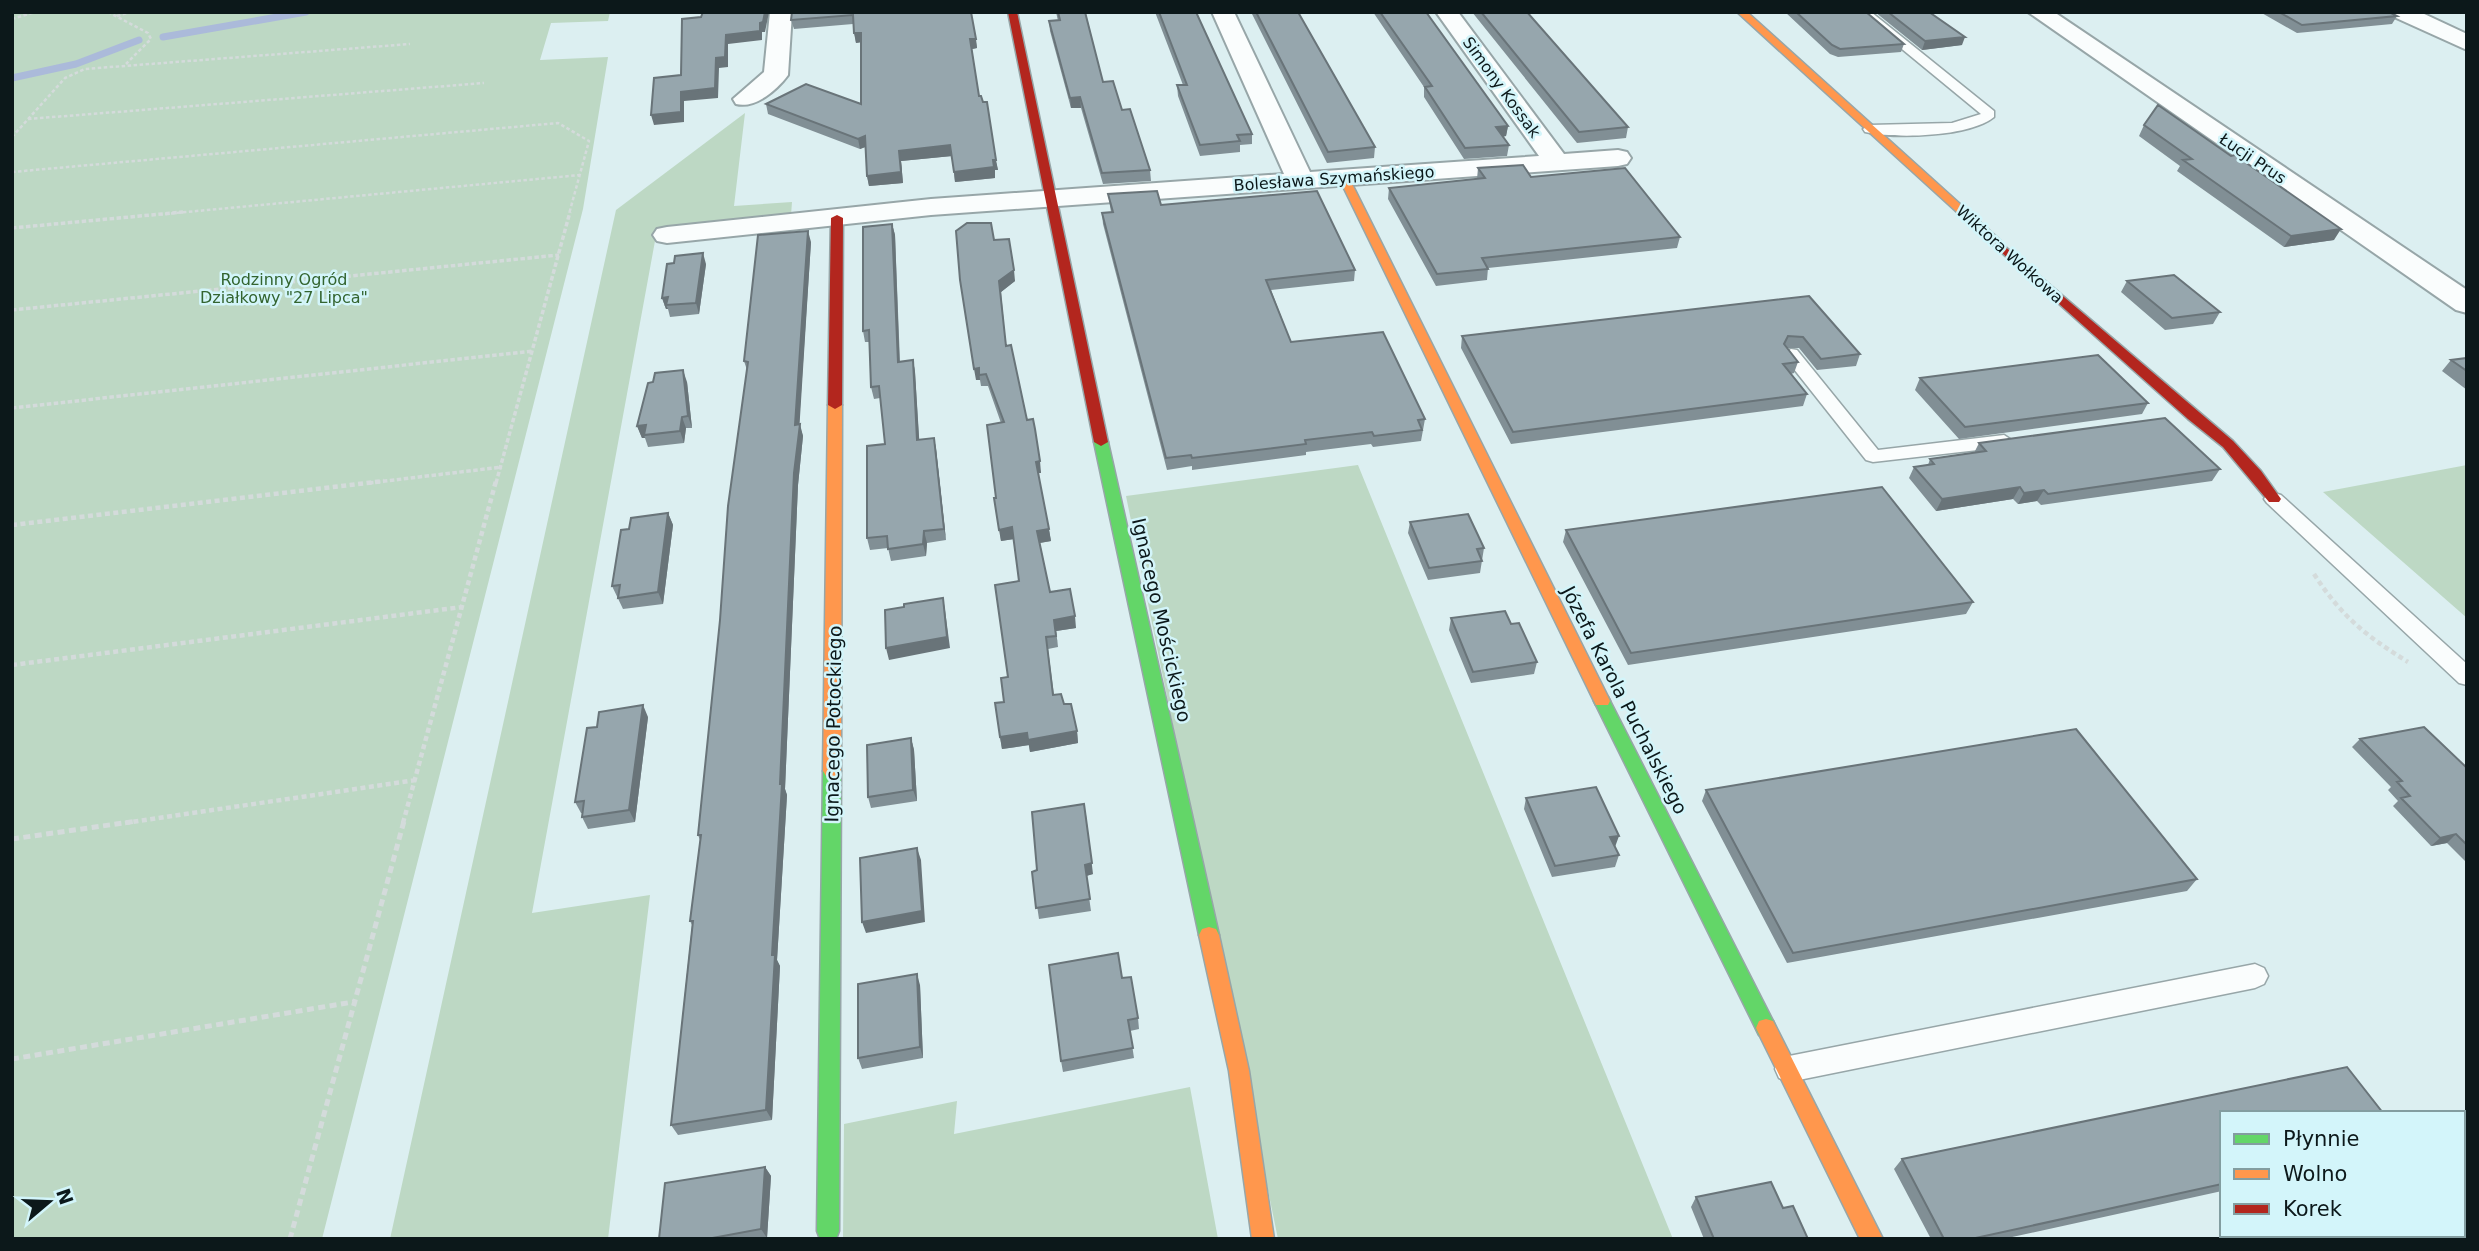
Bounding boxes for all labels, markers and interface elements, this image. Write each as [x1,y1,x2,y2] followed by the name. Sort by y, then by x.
[1459,33,1545,142] street label: Simony Kossak
[2215,129,2290,188] street label: Łucji Prus
[1233,162,1435,195] street label: Bolesława Szymańskiego
[1952,201,2067,307] street label: Wiktora Wołkowa
[200,270,368,307] park label: Rodzinny Ogród Działkowy "27 Lipca"
[1128,516,1196,724] street label: Ignacego Mościckiego
[1557,581,1692,818] street label: Józefa Karola Puchalskiego
[820,625,846,823] street label: Ignacego Potockiego
[2220,1111,2465,1237] legend
[2283,1127,2359,1151] text: Płynnie
[2283,1162,2347,1186] text: Wolno
[14,1167,84,1237] north arrow
[52,1185,78,1208] text: N
[2283,1197,2343,1221] text: Korek

